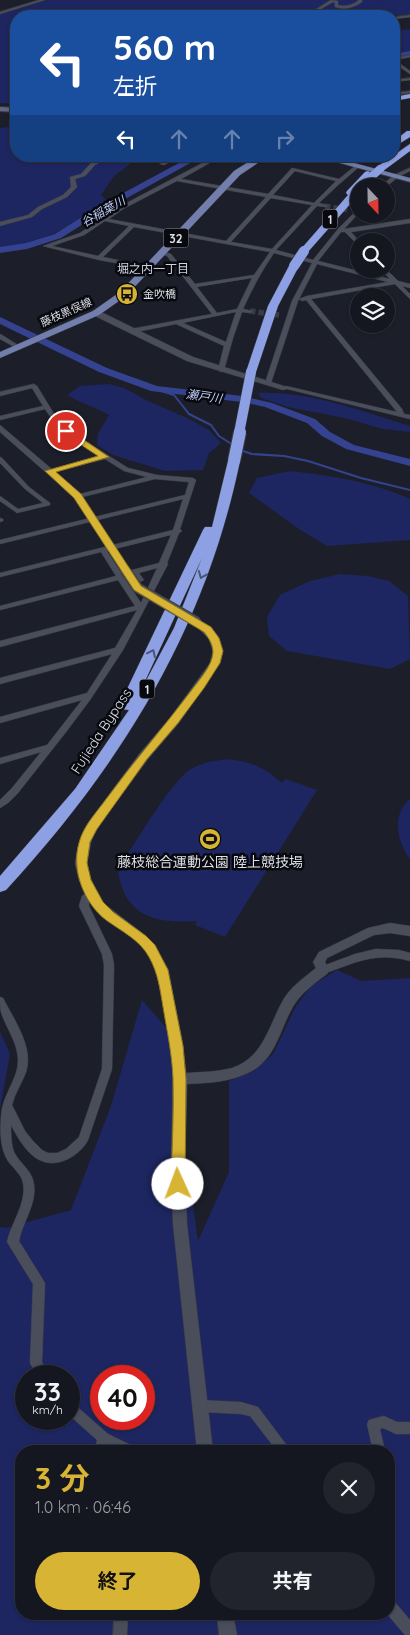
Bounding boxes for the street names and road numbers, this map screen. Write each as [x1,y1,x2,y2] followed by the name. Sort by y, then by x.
[322,210,338,228] road number: 1
[164,228,188,248] road number: 32
[38,294,94,330] street label: 藤枝黒俣線
[140,680,154,699] road number: 1
[67,685,135,777] street label: Fujieda Bypass

